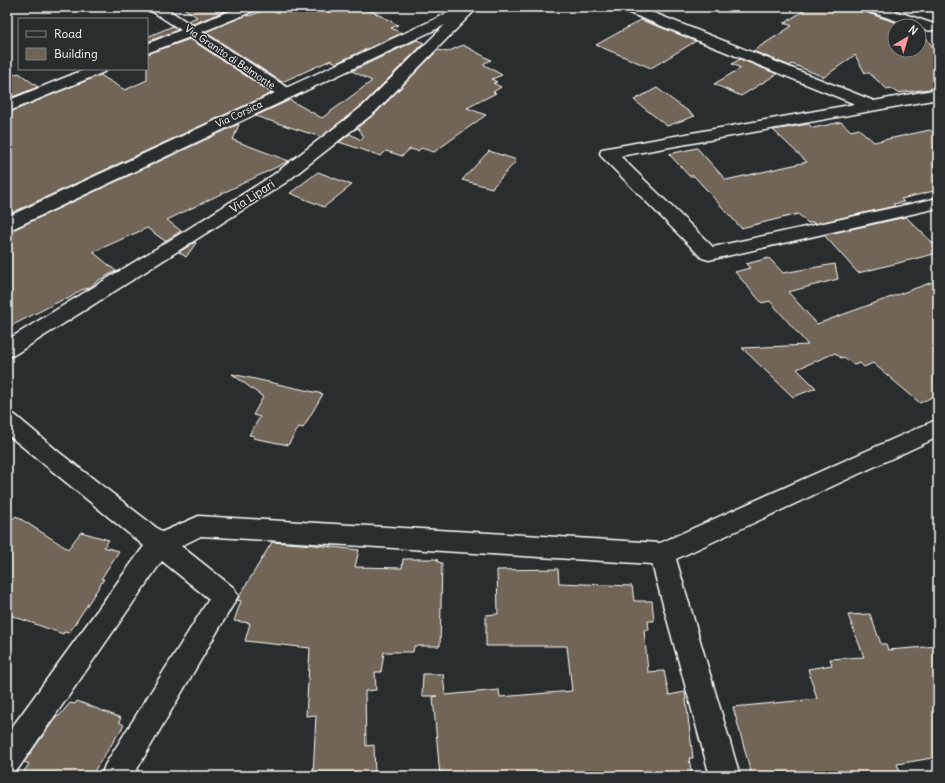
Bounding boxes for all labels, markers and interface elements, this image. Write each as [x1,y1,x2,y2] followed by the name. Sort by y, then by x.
[18,18,148,70] legend
[887,18,927,58] north arrow
[182,22,278,92] street label: Via Granito di Belmonte
[906,22,920,38] text: N
[54,26,82,41] text: Road
[54,46,98,61] text: Building
[213,97,265,131] street label: Via Corsica
[227,176,277,216] street label: Via Lipari

